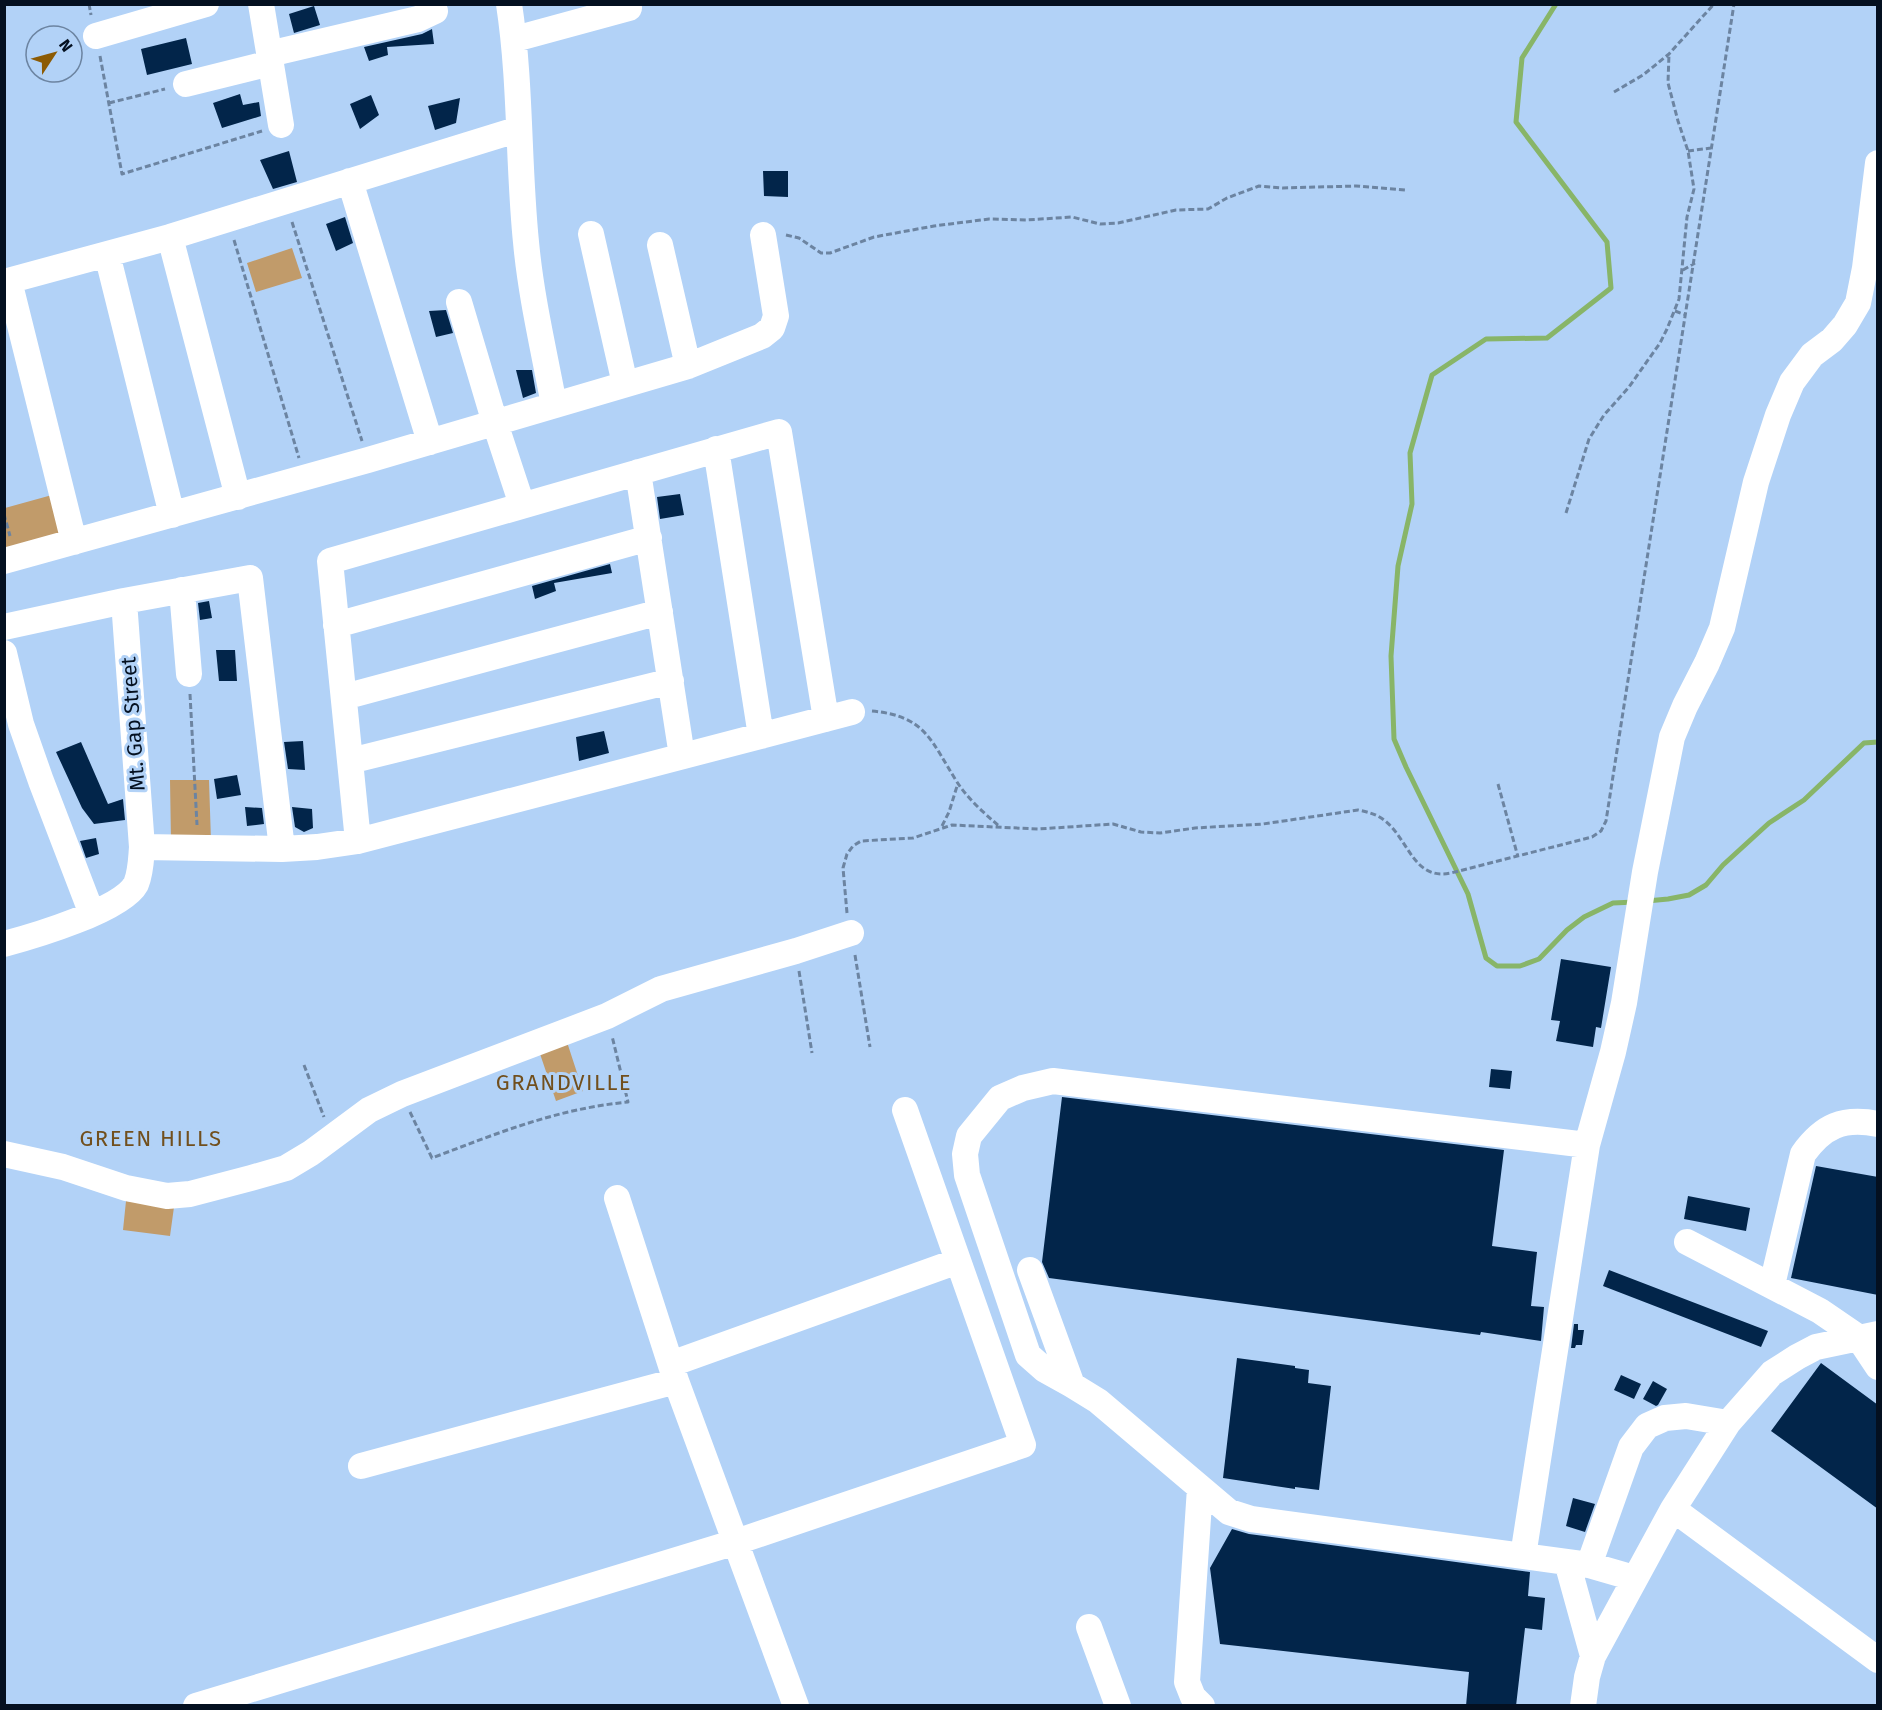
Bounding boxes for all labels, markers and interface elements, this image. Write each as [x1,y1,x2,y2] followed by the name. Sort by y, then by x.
[24,24,84,84] north arrow
[55,36,77,55] text: N
[115,656,151,792] street label: Mt. Gap Street
[496,1069,632,1096] district label: GRANDVILLE
[79,1125,223,1152] district label: GREEN HILLS

